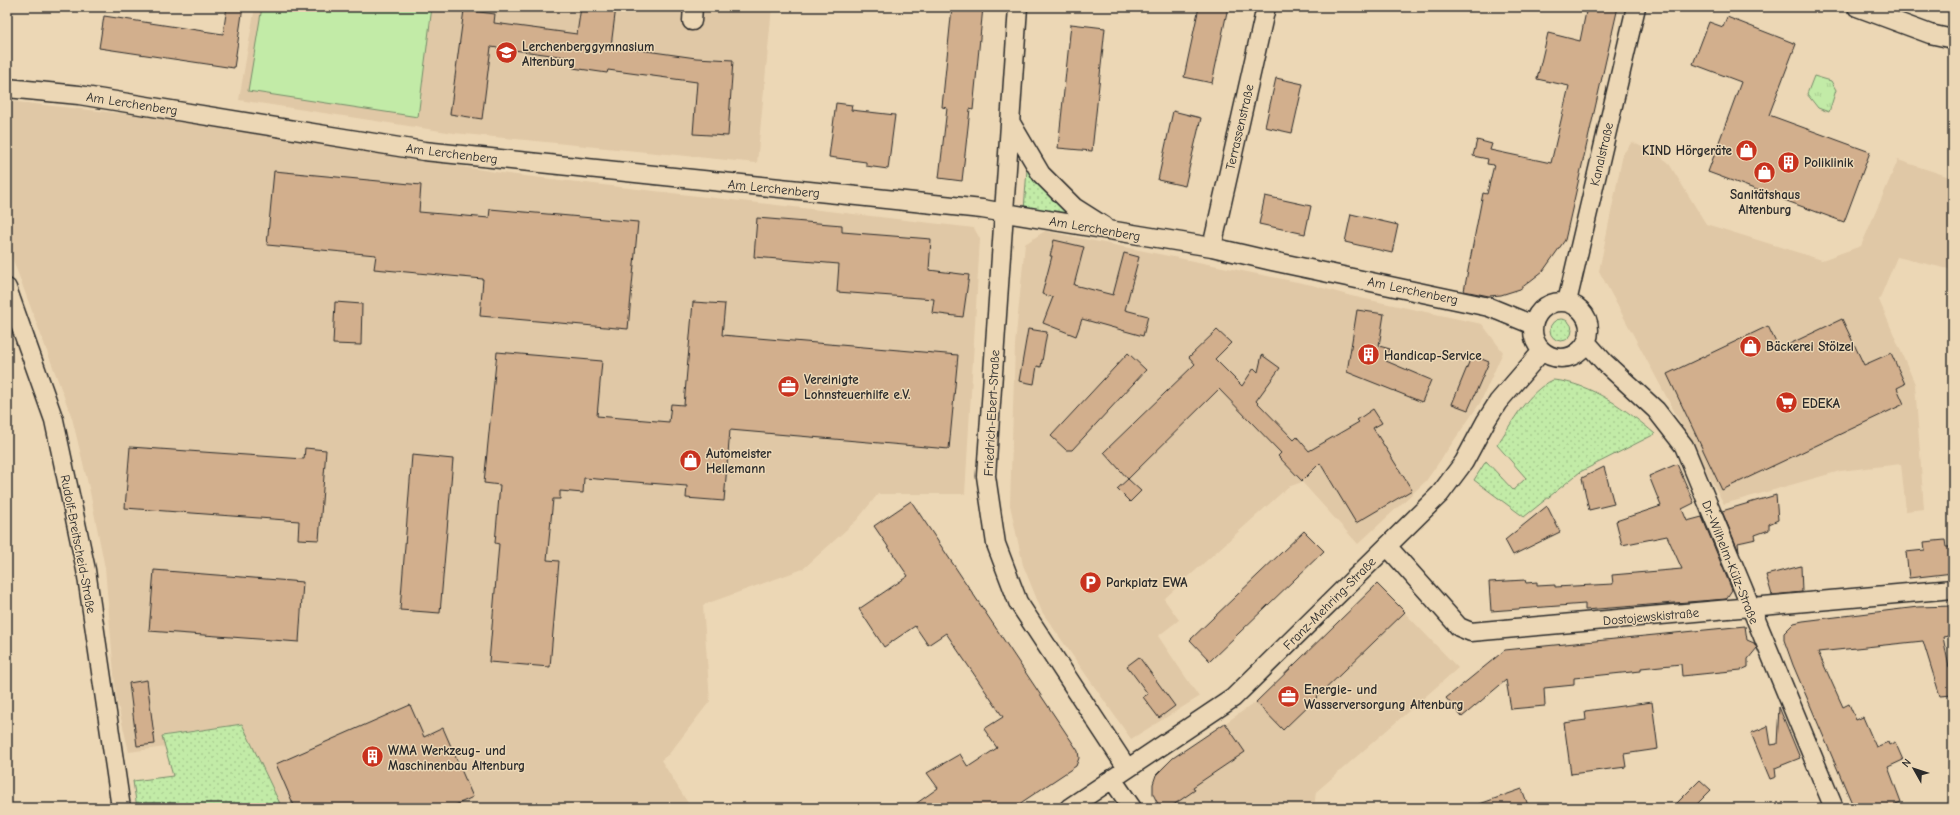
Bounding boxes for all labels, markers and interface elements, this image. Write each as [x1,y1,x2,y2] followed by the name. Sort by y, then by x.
[522,39,654,69] place label: Lerchenberggymnasium Altenburg
[494,40,520,66] school or university icon: Lerchenberggymnasium Altenburg
[1222,82,1257,171] street label: Terrassenstraße
[85,89,179,118] street label: Am Lerchenberg
[1587,120,1616,187] street label: Kanalstraße
[1734,137,1760,163] shop icon: KIND Hörgeräte
[405,140,499,167] street label: Am Lerchenberg
[1642,143,1733,158] place label: KIND Hörgeräte
[1776,149,1802,175] building icon: Poliklinik
[1804,155,1854,170] place label: Poliklinik
[1752,159,1778,185] shop icon: Sanitätshaus Altenburg
[727,176,821,201] street label: Am Lerchenberg
[1730,187,1800,217] place label: Sanitätshaus Altenburg
[1048,213,1142,244] street label: Am Lerchenberg
[1366,274,1460,307] street label: Am Lerchenberg
[1738,333,1764,359] shop icon: Bäckerei Stölzel
[1766,339,1854,354] place label: Bäckerei Stölzel
[1356,342,1382,368] building icon: Handicap-Service
[1384,348,1482,363] place label: Handicap-Service
[981,349,1002,477] street label: Friedrich-Ebert-Straße
[804,372,910,402] place label: Vereinigte Lohnsteuerhilfe e.V.
[776,373,802,399] office icon: Vereinigte Lohnsteuerhilfe e.V.
[1773,390,1799,416] supermarket icon: EDEKA
[1802,396,1841,411] place label: EDEKA
[706,446,772,476] place label: Automeister Hellemann
[678,447,704,473] shop icon: Automeister Hellemann
[58,473,99,615] street label: Rudolf-Breitscheid-Straße
[1699,498,1762,627] street label: Dr.-Wilhelm-Külz-Straße
[1280,554,1379,653] street label: Franz-Mehring-Straße
[1078,569,1104,595] parking icon: Parkplatz EWA
[1106,575,1188,590] place label: Parkplatz EWA
[1602,605,1700,628] street label: Dostojewskistraße
[1304,682,1464,712] place label: Energie- und Wasserversorgung Altenburg
[1276,683,1302,709] office icon: Energie- und Wasserversorgung Altenburg
[388,743,525,773] place label: WMA Werkzeug- und Maschinenbau Altenburg
[360,744,386,770] building icon: WMA Werkzeug- und Maschinenbau Altenburg
[1894,749,1934,789] north arrow
[1899,756,1914,770] text: N

